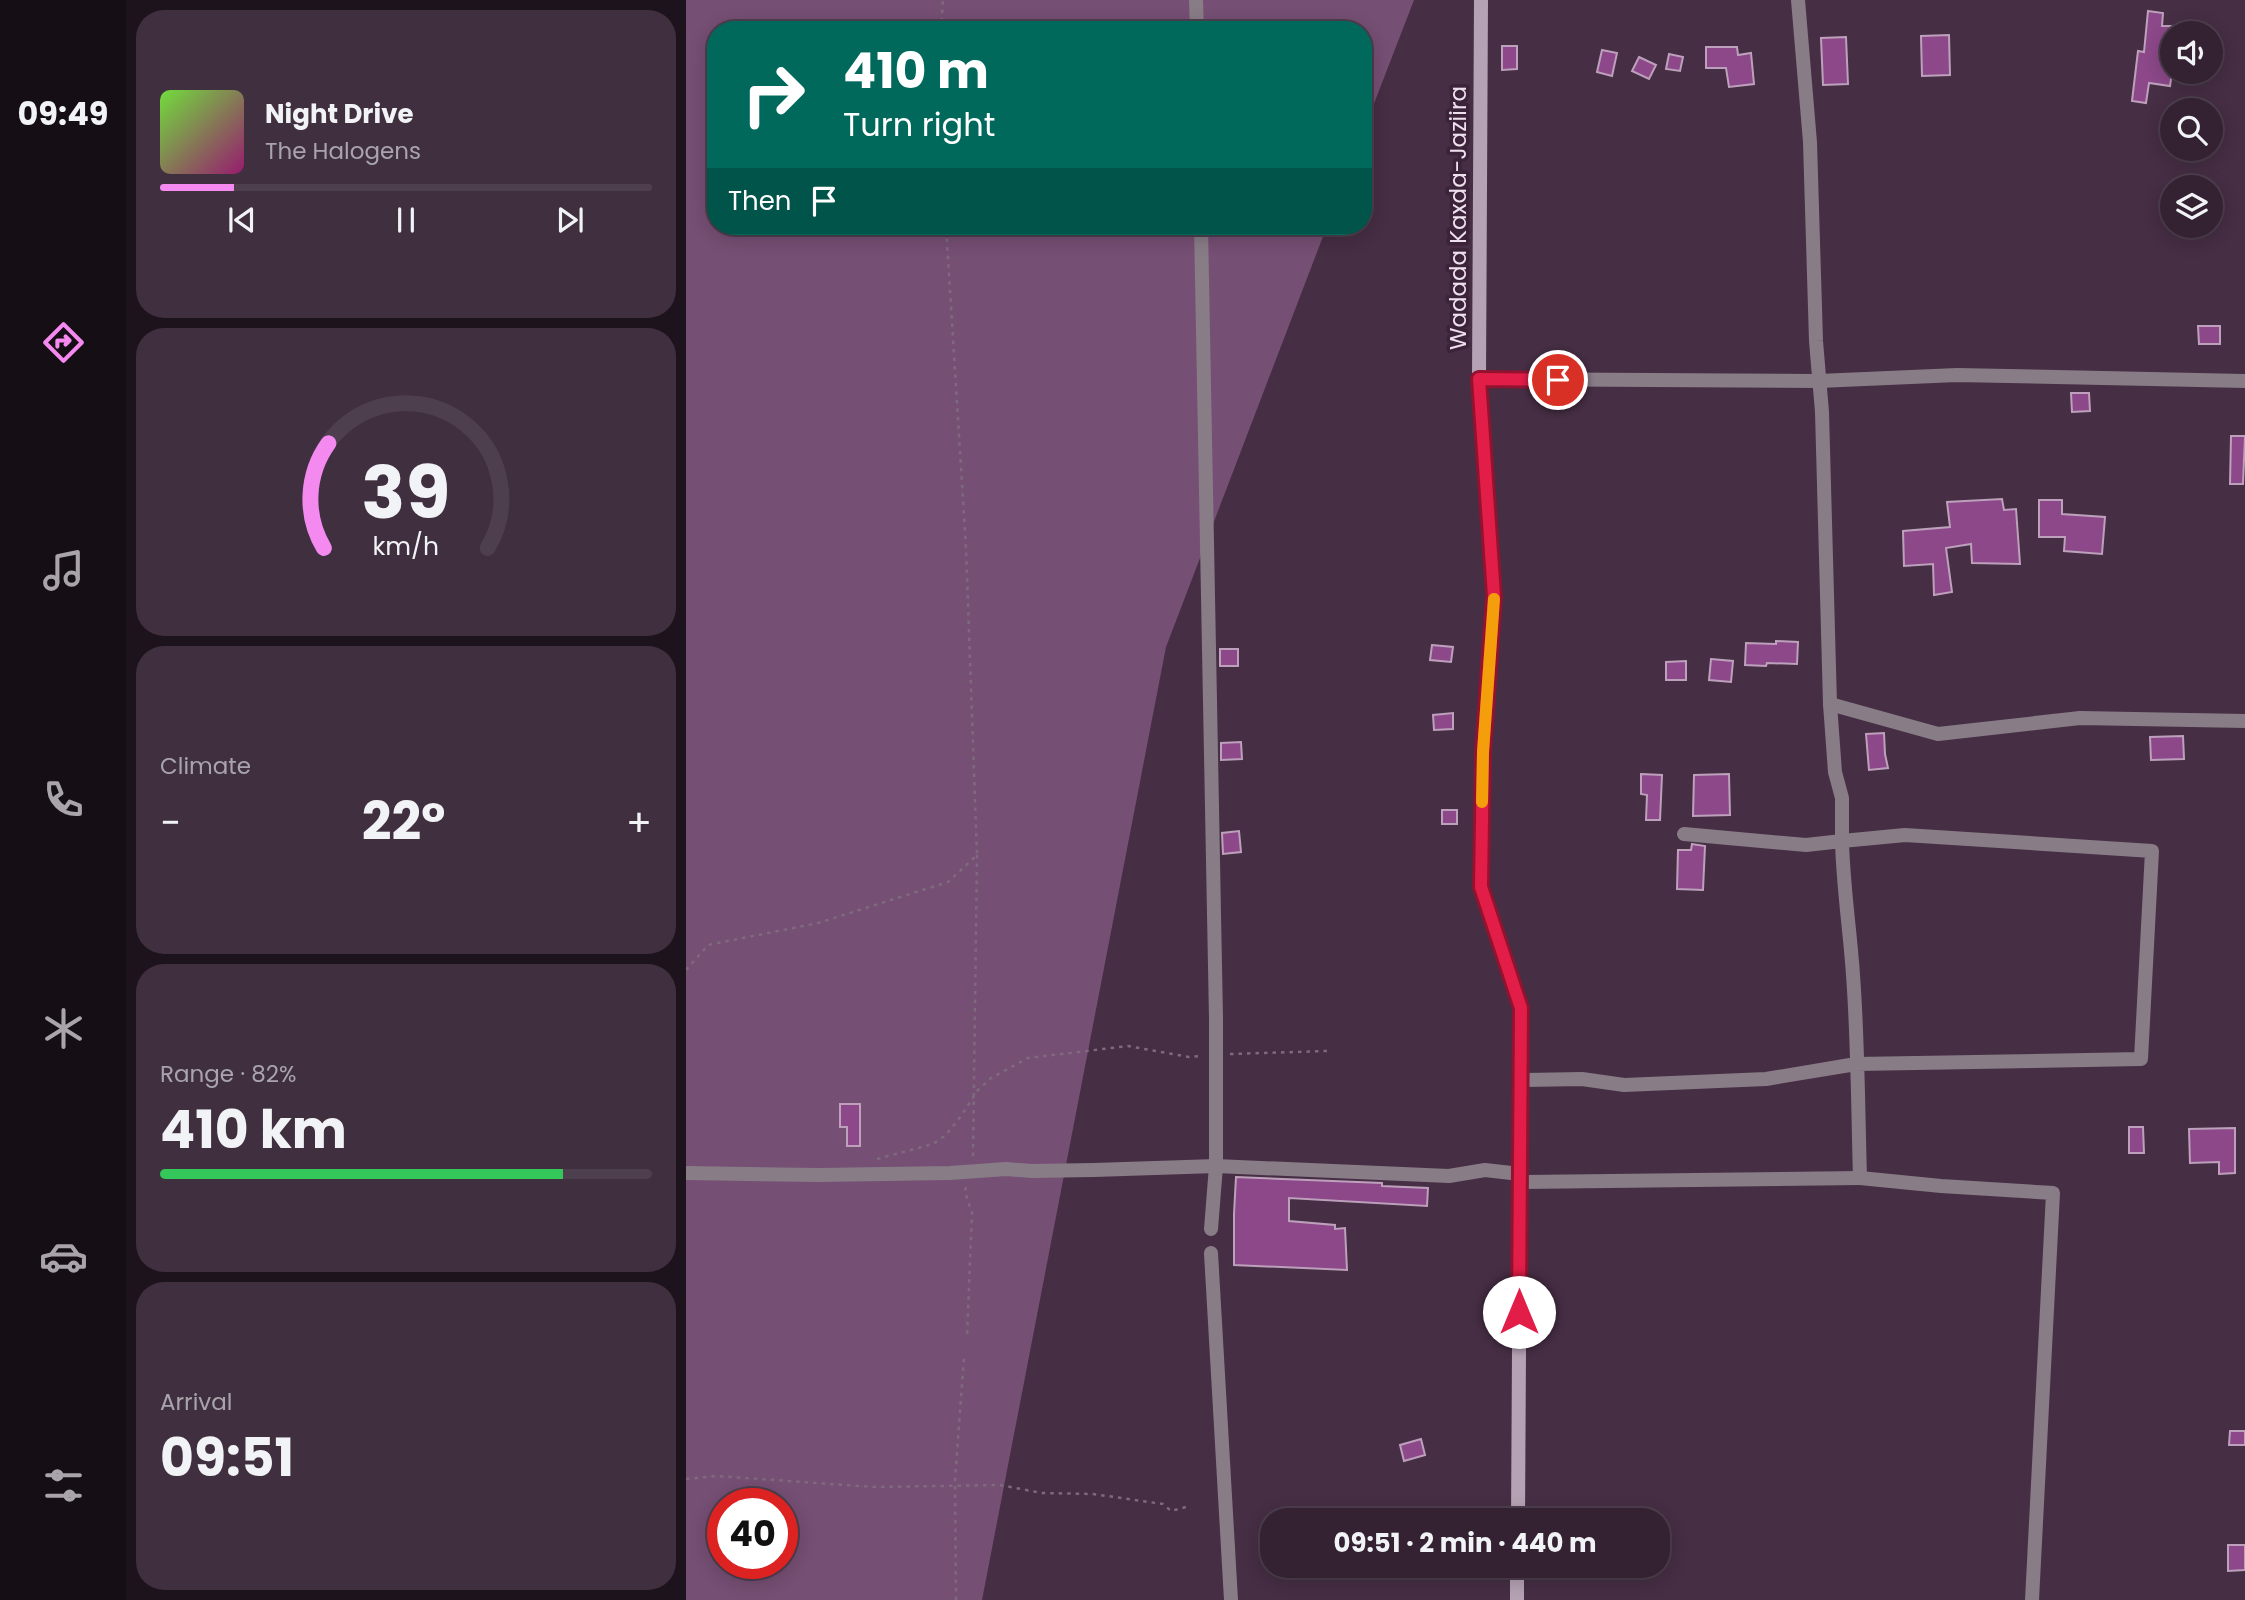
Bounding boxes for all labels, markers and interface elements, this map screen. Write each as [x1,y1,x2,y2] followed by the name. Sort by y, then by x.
[2160,21,2223,238] map controls
[2160,21,2223,84] button: sound
[843,37,989,105] text: 410 m
[728,49,819,140] icon: right
[1442,86,1474,350] street label: Wadada Kaxda-Jaziira
[18,91,108,136] text: 09:49
[265,96,413,132] text: Night Drive
[2160,98,2223,161] button: search
[843,102,995,147] text: Turn right
[265,135,421,167] text: The Halogens
[2160,175,2223,238] button: layers
[805,182,843,220] icon: arrive
[728,183,791,219] text: Then
[223,201,261,239] icon: previous
[387,201,425,239] icon: pause
[551,201,589,239] icon: next
[39,318,88,367] icon: directions
[1528,350,1588,410] pin
[1539,361,1577,399] icon: arrive
[362,442,450,543] text: 39
[373,529,439,564] text: km/h
[39,546,88,595] icon: music
[160,750,251,782] text: Climate
[39,775,88,824] icon: phone
[362,785,445,858] text: 22°
[160,796,181,849] text: −
[626,796,652,849] text: +
[39,1004,88,1053] icon: climate
[160,1058,296,1090] text: Range · 82%
[160,1093,347,1166] text: 410 km
[39,1232,88,1281] icon: car
[1482,1275,1556,1349] position arrow
[160,1386,232,1418] text: Arrival
[160,1421,294,1494] text: 09:51
[39,1461,88,1510] icon: filters
[707,1488,798,1579] speed limit sign: 40
[1334,1525,1596,1561] text: 09:51 · 2 min · 440 m

